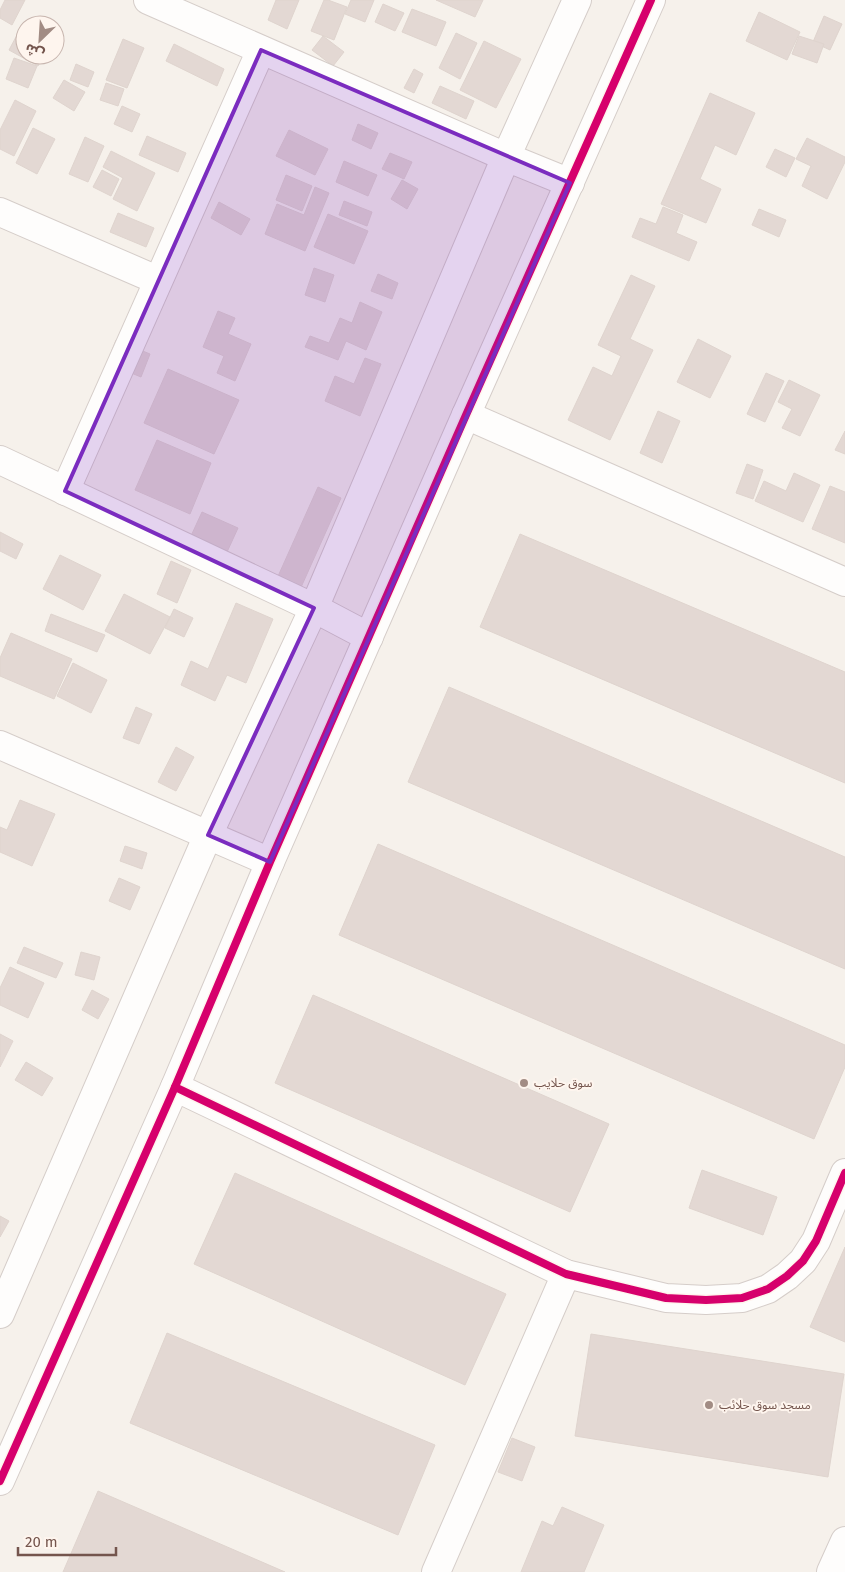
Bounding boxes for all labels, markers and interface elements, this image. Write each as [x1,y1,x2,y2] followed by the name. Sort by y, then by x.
[15,15,65,65] north arrow
[22,40,47,63] text: ش
[534,1076,593,1090] place label: سوق حلايب
[518,1077,530,1089] marker: سوق حلايب
[719,1398,811,1412] place label: مسجد سوق حلائب
[703,1399,715,1411] marker: مسجد سوق حلائب
[18,1524,115,1556] scale bar
[25,1533,58,1551] text: 20 m

